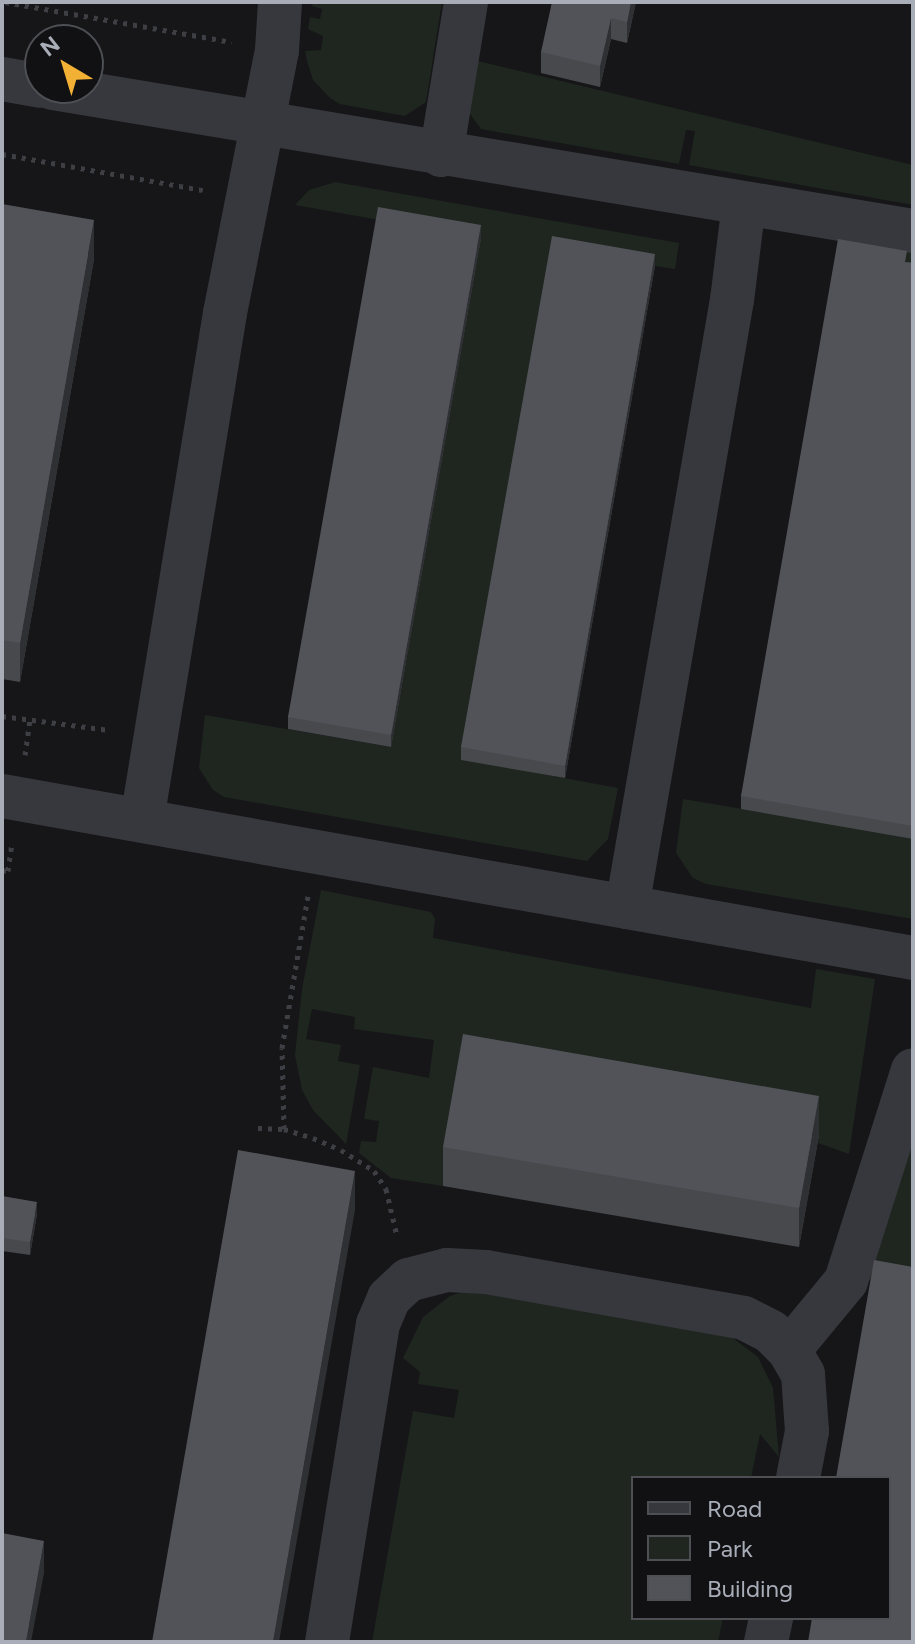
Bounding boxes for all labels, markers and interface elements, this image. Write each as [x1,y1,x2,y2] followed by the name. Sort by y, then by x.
[24,24,104,104] north arrow
[35,30,65,62] text: N
[631,1476,891,1620] legend
[707,1494,762,1523] text: Road
[707,1534,753,1563] text: Park
[707,1574,793,1603] text: Building

